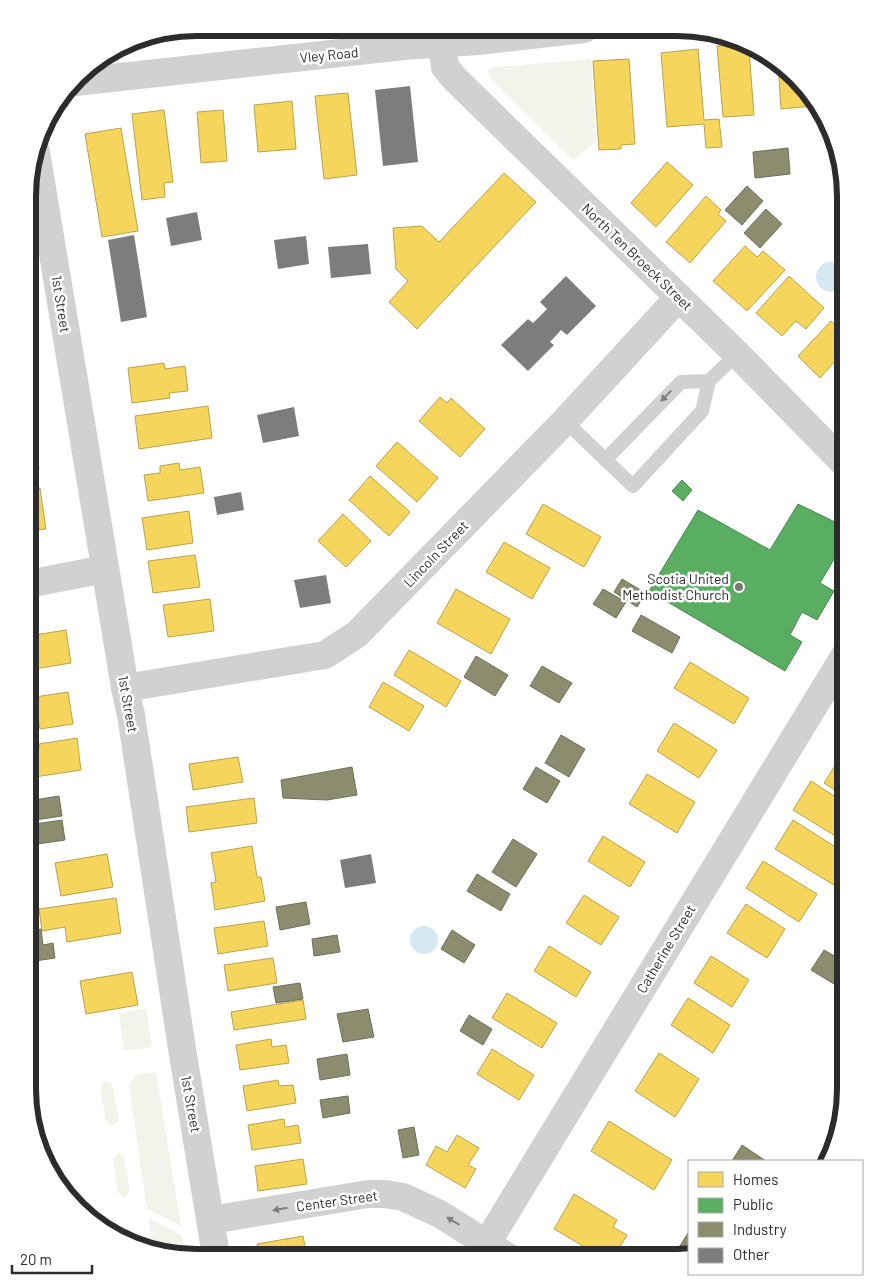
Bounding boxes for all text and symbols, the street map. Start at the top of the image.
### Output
street label: Vley Road [299,43,359,66]
street label: North Ten Broeck Street [579,200,696,314]
street label: 1st Street [49,274,74,334]
one-way arrow [660,390,672,402]
street label: Lincoln Street [400,517,471,590]
place label: Scotia United Methodist Church [622,570,729,603]
marker: Scotia United Methodist Church [733,581,745,593]
street label: 1st Street [115,674,142,734]
street label: Catherine Street [633,901,699,996]
street label: 1st Street [178,1074,205,1134]
legend [688,1160,863,1275]
text: Homes [733,1170,778,1188]
street label: Center Street [295,1186,379,1215]
text: Public [733,1195,773,1213]
one-way arrow [272,1206,288,1214]
one-way arrow [446,1217,459,1226]
text: Industry [733,1220,787,1238]
scale bar [12,1242,92,1274]
text: Other [733,1245,770,1263]
text: 20 m [20,1250,52,1268]

